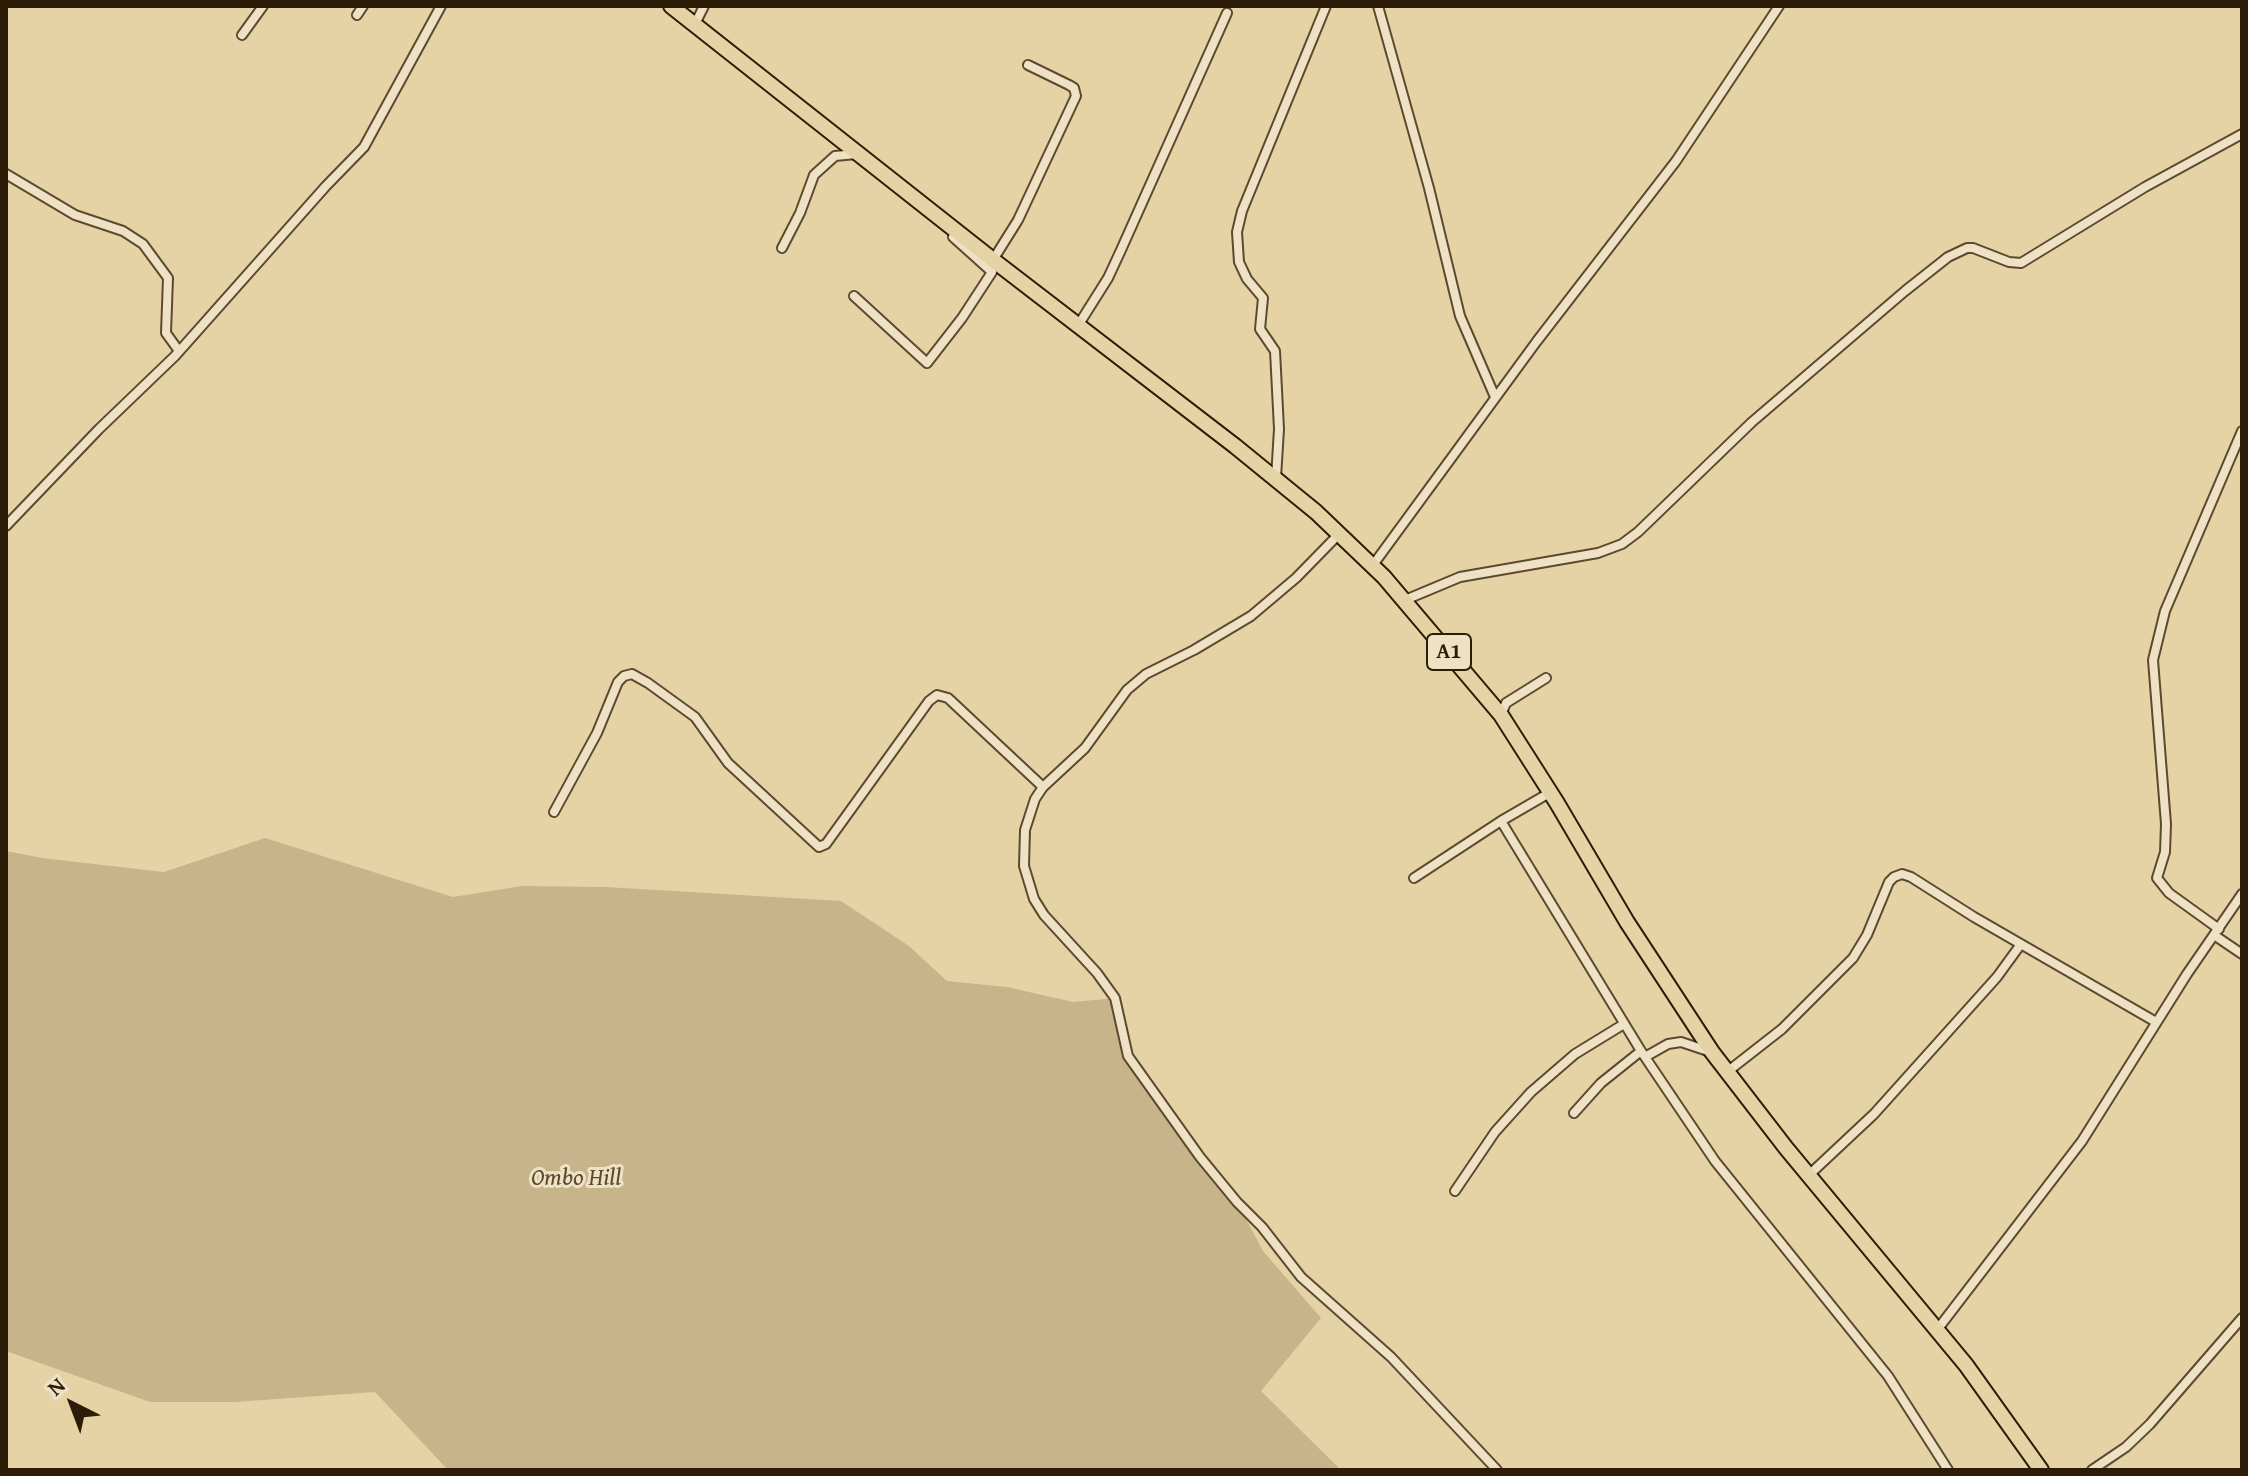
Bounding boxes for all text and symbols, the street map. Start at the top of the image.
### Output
road number: A1 [1427,634,1471,670]
park label: Ombo Hill [531,1165,621,1193]
north arrow [32,1364,112,1444]
text: N [40,1369,72,1403]

